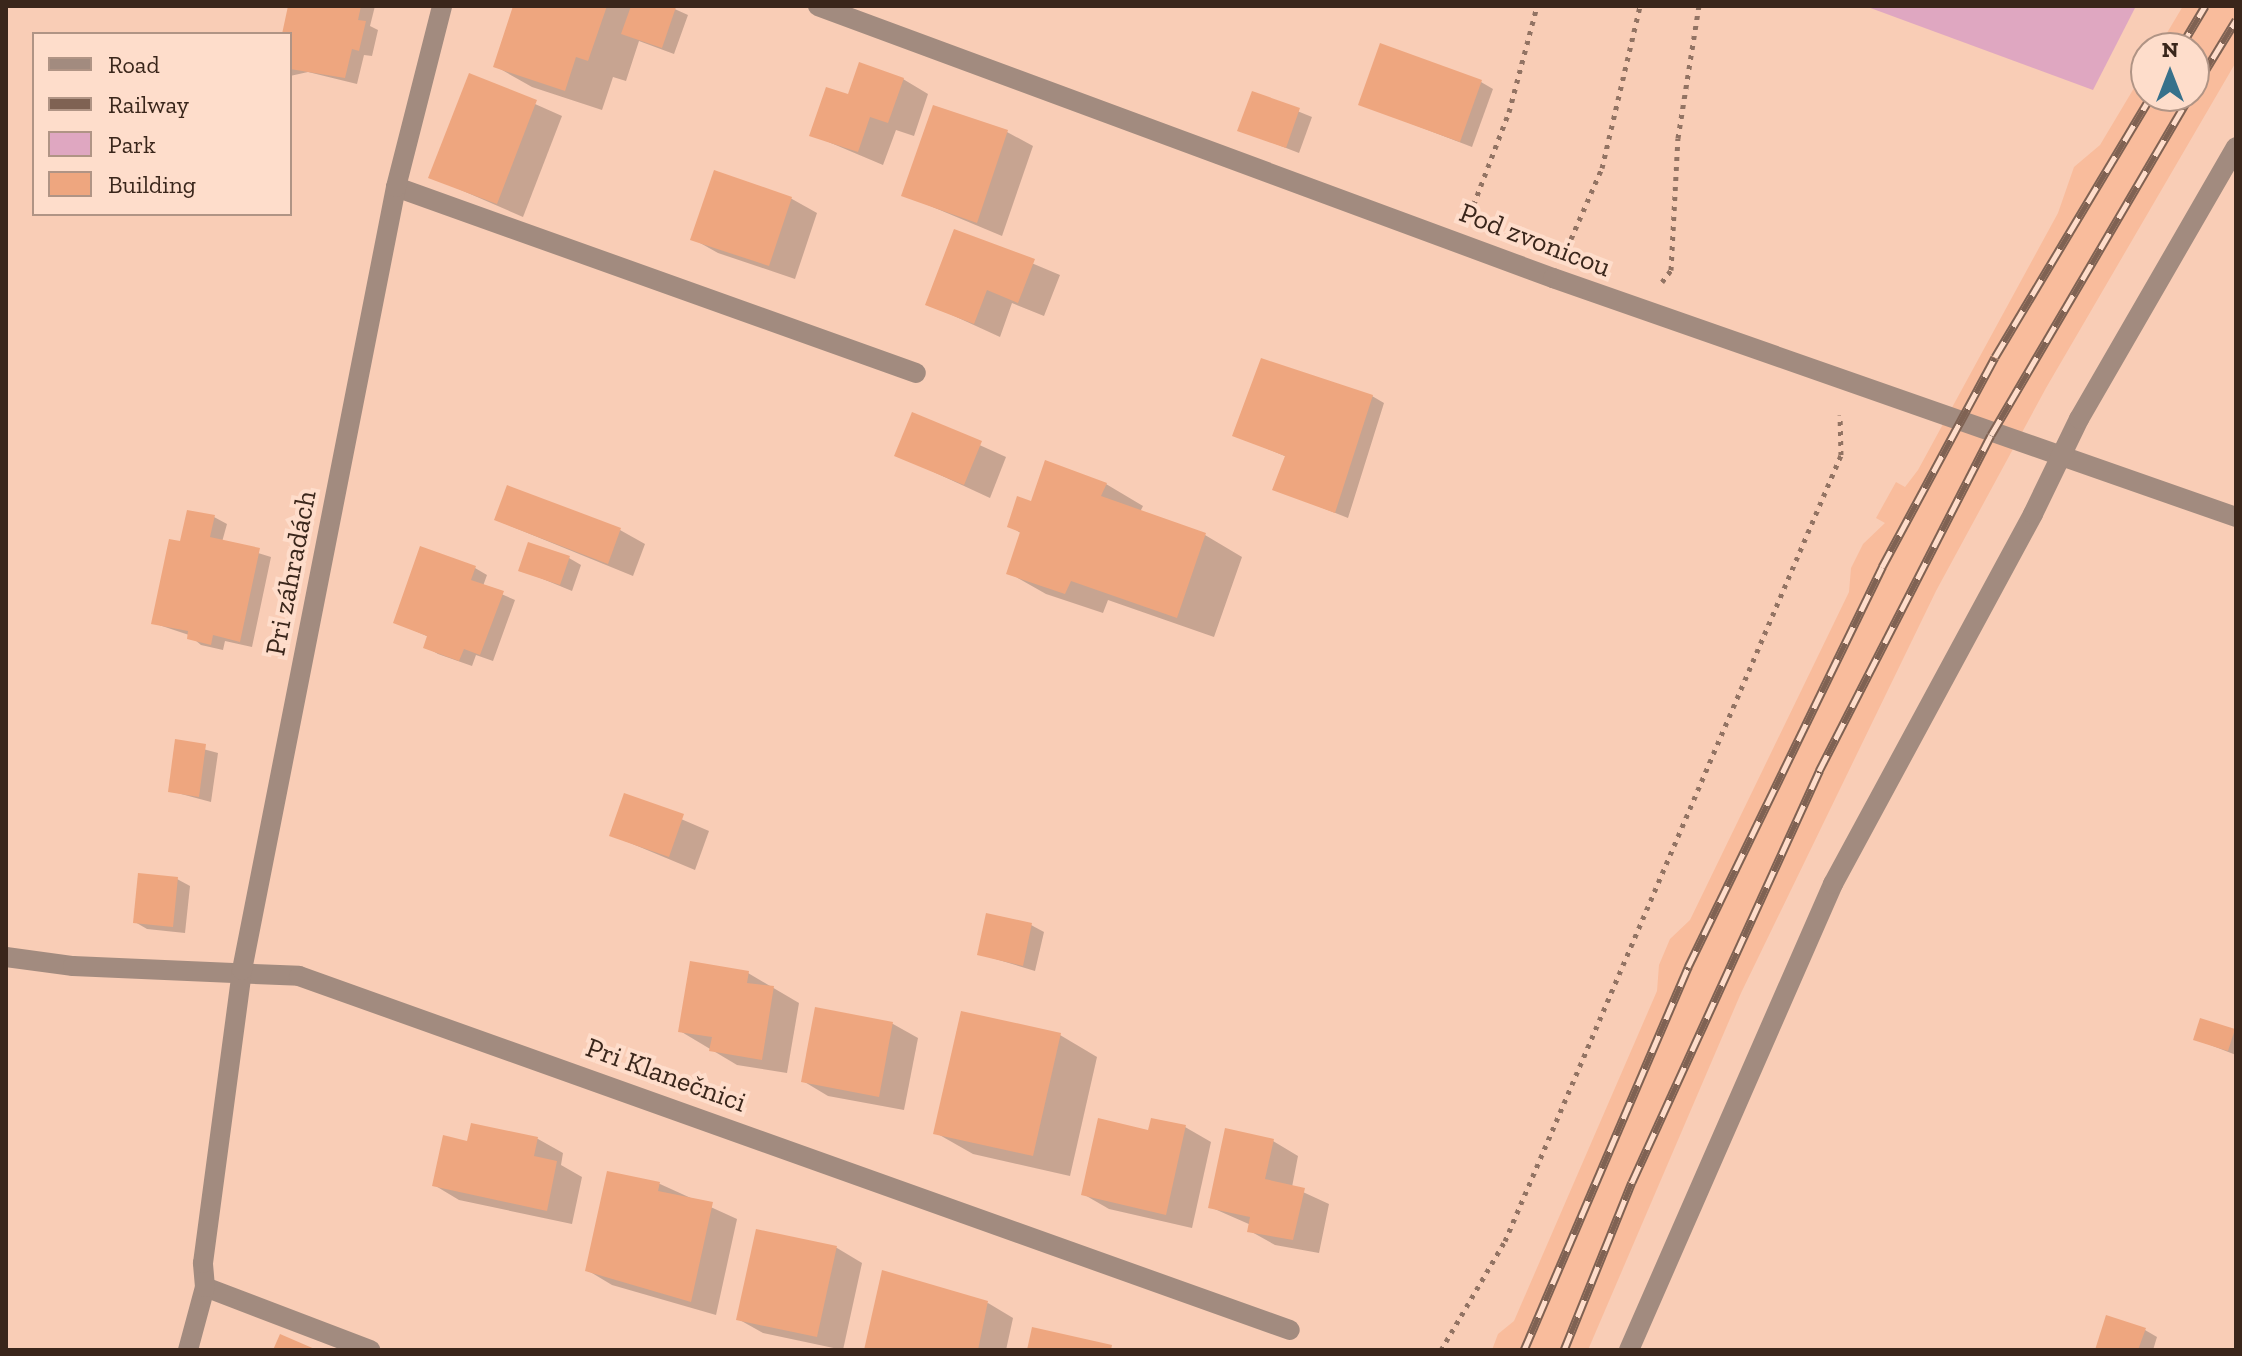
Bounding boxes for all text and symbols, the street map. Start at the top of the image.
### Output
legend [32,32,292,216]
north arrow [2130,32,2210,112]
text: N [2162,36,2178,63]
text: Road [108,50,160,79]
text: Railway [108,90,189,119]
text: Park [108,130,156,159]
text: Building [108,170,196,199]
street label: Pod zvonicou [1455,196,1615,284]
street label: Pri záhradách [259,488,323,658]
street label: Pri Klanečnici [581,1031,751,1119]

